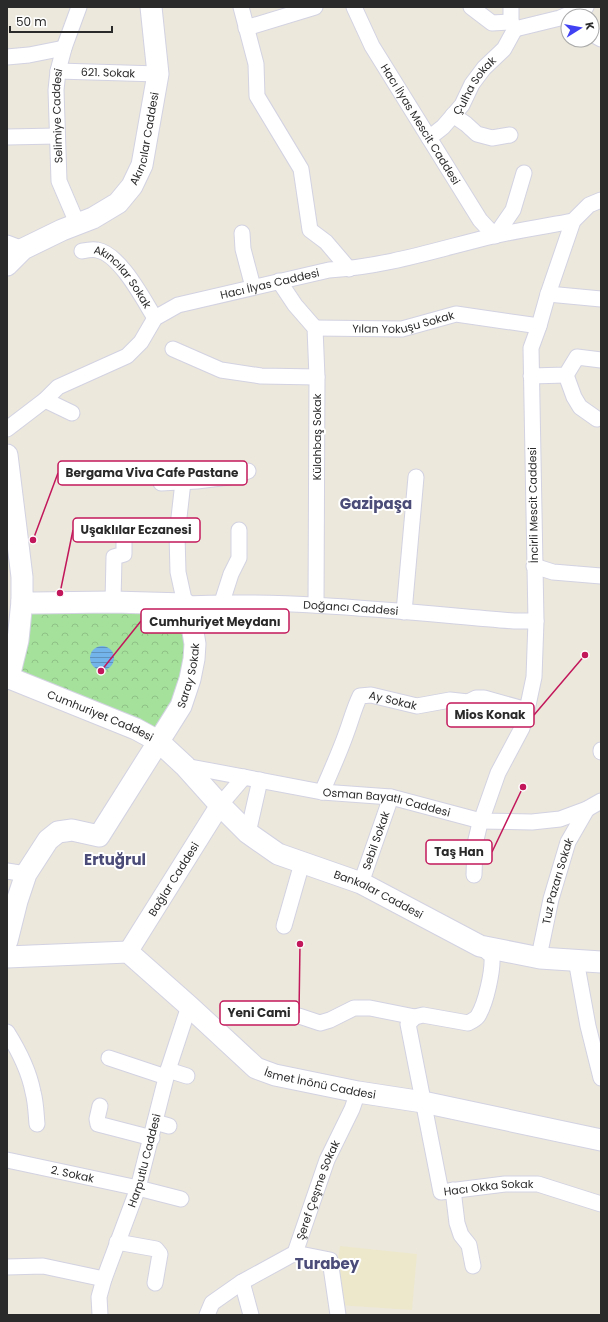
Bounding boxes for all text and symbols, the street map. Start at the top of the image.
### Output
scale bar [10,8,112,34]
north arrow [560,8,600,48]
text: 50 m [16,13,47,30]
text: K [581,21,598,32]
street label: Çulha Sokak [449,52,500,118]
street label: Hacı İlyas Mescit Caddesi [377,61,464,188]
street label: 621. Sokak [81,64,136,81]
street label: Selimiye Caddesi [48,66,66,163]
street label: Akıncılar Caddesi [126,90,163,188]
street label: Akıncılar Sokak [92,242,156,312]
street label: Hacı İlyas Caddesi [219,264,321,303]
street label: Yılan Yokuşu Sokak [352,307,456,337]
street label: Külahbaş Sokak [309,393,325,480]
street label: İncirli Mescit Caddesi [524,447,542,563]
callout: Bergama Viva Cafe Pastane [58,461,247,485]
text: Bergama Viva Cafe Pastane [65,464,239,481]
district label: Gazipaşa [340,493,412,514]
callout: Uşaklılar Eczanesi [73,518,200,542]
text: Uşaklılar Eczanesi [80,521,192,538]
street label: Doğancı Caddesi [303,597,399,619]
callout: Cumhuriyet Meydanı [141,609,289,633]
text: Cumhuriyet Meydanı [149,613,281,630]
street label: Saray Sokak [173,642,203,710]
street label: Cumhuriyet Caddesi [45,686,157,745]
street label: Ay Sokak [367,687,419,714]
callout: Mios Konak [447,703,534,727]
text: Mios Konak [454,706,526,723]
street label: Osman Bayatlı Caddesi [322,784,452,821]
street label: Sebil Sokak [358,809,394,872]
street label: Tuz Pazarı Sokak [538,834,577,926]
street label: Bağlar Caddesi [144,839,203,919]
callout: Taş Han [426,840,492,864]
text: Taş Han [434,843,484,860]
district label: Ertuğrul [84,849,146,870]
street label: Bankalar Caddesi [332,866,426,923]
callout: Yeni Cami [220,1001,299,1025]
text: Yeni Cami [227,1004,291,1021]
street label: İsmet İnönü Caddesi [262,1064,377,1103]
street label: Harputlu Caddesi [123,1112,165,1210]
street label: Şeref Çeşme Sokak [292,1137,344,1242]
street label: 2. Sokak [49,1162,96,1186]
street label: Hacı Okka Sokak [443,1176,534,1200]
district label: Turabey [295,1253,360,1274]

